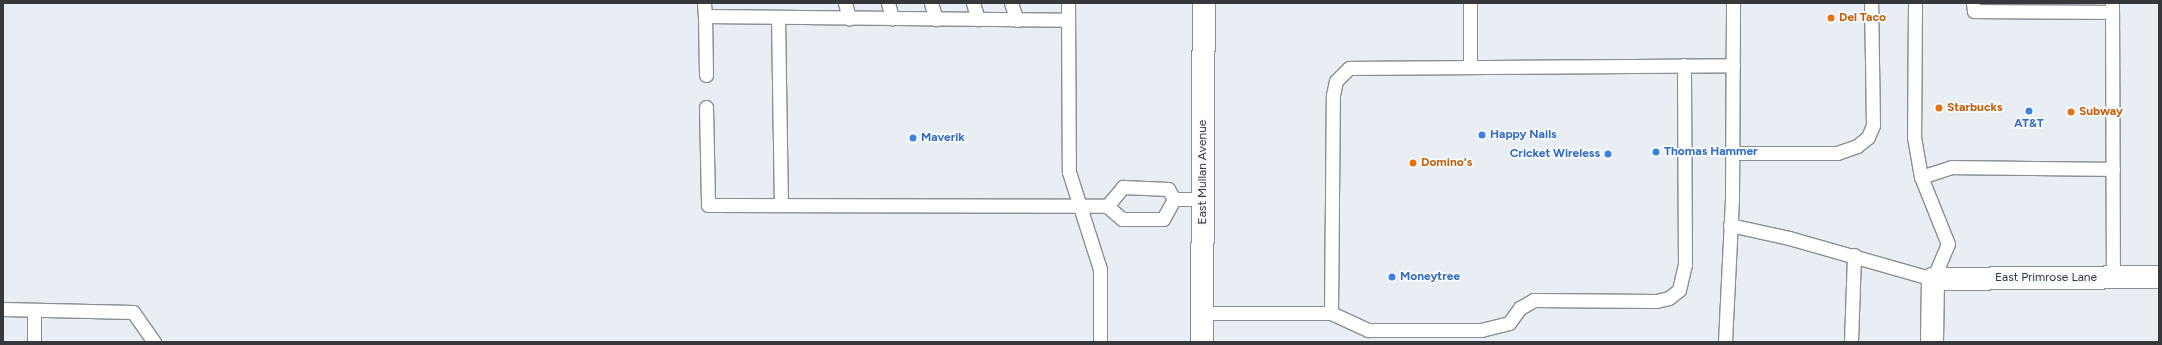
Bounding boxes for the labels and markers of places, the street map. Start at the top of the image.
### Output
place label: Del Taco [1839,11,1886,25]
marker: Del Taco [1826,13,1836,23]
place label: Starbucks [1947,101,2003,115]
marker: Starbucks [1934,103,1944,113]
place label: Subway [2079,105,2123,119]
marker: AT&T [2024,106,2034,116]
marker: Subway [2066,107,2076,117]
place label: AT&T [2014,117,2044,131]
place label: Happy Nails [1490,128,1557,142]
marker: Happy Nails [1477,130,1487,140]
place label: Maverik [921,131,965,145]
marker: Maverik [908,133,918,143]
place label: Thomas Hammer [1664,145,1758,159]
place label: Cricket Wireless [1510,147,1600,161]
marker: Thomas Hammer [1651,147,1661,157]
marker: Cricket Wireless [1603,149,1613,159]
place label: Domino's [1421,156,1472,170]
marker: Domino's [1408,158,1418,168]
place label: Moneytree [1400,270,1460,284]
marker: Moneytree [1387,272,1397,282]

